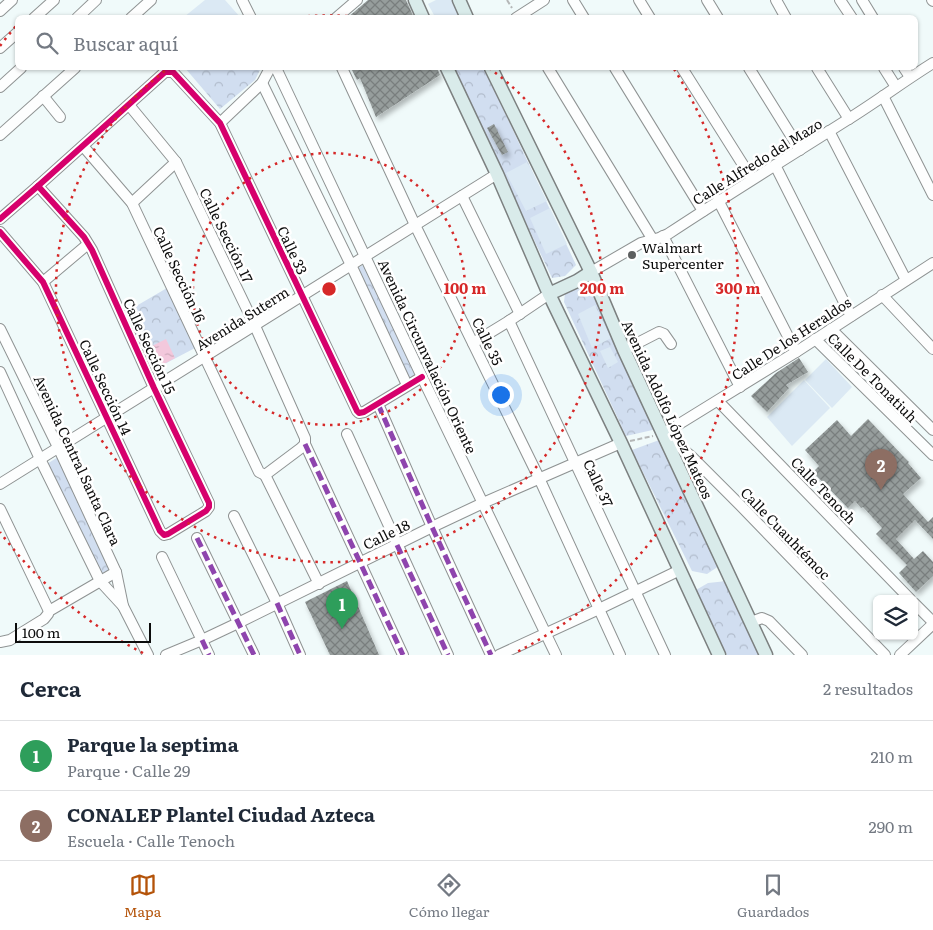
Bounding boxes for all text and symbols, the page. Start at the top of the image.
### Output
search box [15,15,918,70]
icon: search [33,29,61,57]
text: Buscar aquí [73,29,178,57]
street label: Calle Alfredo del Mazo [688,113,826,209]
street label: Calle Sección 17 [195,184,259,286]
street label: Calle Sección 16 [149,223,211,326]
street label: Calle 33 [273,223,313,277]
place label: Walmart Supercenter [642,237,724,273]
marker: Walmart Supercenter [626,249,638,261]
street label: Avenida Circunvalación Oriente [374,255,482,457]
text: 100 m [444,276,486,299]
text: 200 m [580,276,624,299]
text: 300 m [716,276,760,299]
centre of rings [320,280,338,298]
street label: Avenida Suterm [192,281,293,355]
street label: Calle De los Heraldos [727,292,855,384]
street label: Calle Sección 15 [119,295,181,397]
street label: Calle 35 [468,314,508,368]
street label: Avenida Adolfo López Mateos [618,316,718,502]
street label: Calle De Tonatiuh [824,328,922,426]
street label: Calle Sección 14 [75,336,137,438]
street label: Avenida Central Santa Clara [30,371,127,549]
your location [488,382,514,408]
pin: 2 [865,449,897,490]
street label: Calle Tenoch [787,452,861,528]
street label: Calle 37 [579,456,619,510]
street label: Calle Cuauhtémoc [737,482,835,584]
street label: Calle 18 [359,514,413,554]
pin: 1 [326,588,358,629]
map controls [873,595,918,640]
button: layers [873,595,918,640]
scale bar [15,620,151,643]
text: 100 m [22,622,60,642]
text: Cerca [20,672,81,703]
text: 2 resultados [823,676,913,700]
text: Parque la septima [67,730,239,758]
text: 1 [33,744,39,768]
text: 210 m [870,744,913,768]
text: Parque · Calle 29 [67,758,190,782]
text: CONALEP Plantel Ciudad Azteca [67,800,375,828]
text: 2 [32,814,40,838]
text: 290 m [869,814,913,838]
text: Escuela · Calle Tenoch [67,828,235,852]
tab: Mapa [124,871,161,921]
tab: Cómo llegar [409,871,489,921]
tab: Guardados [737,871,809,921]

